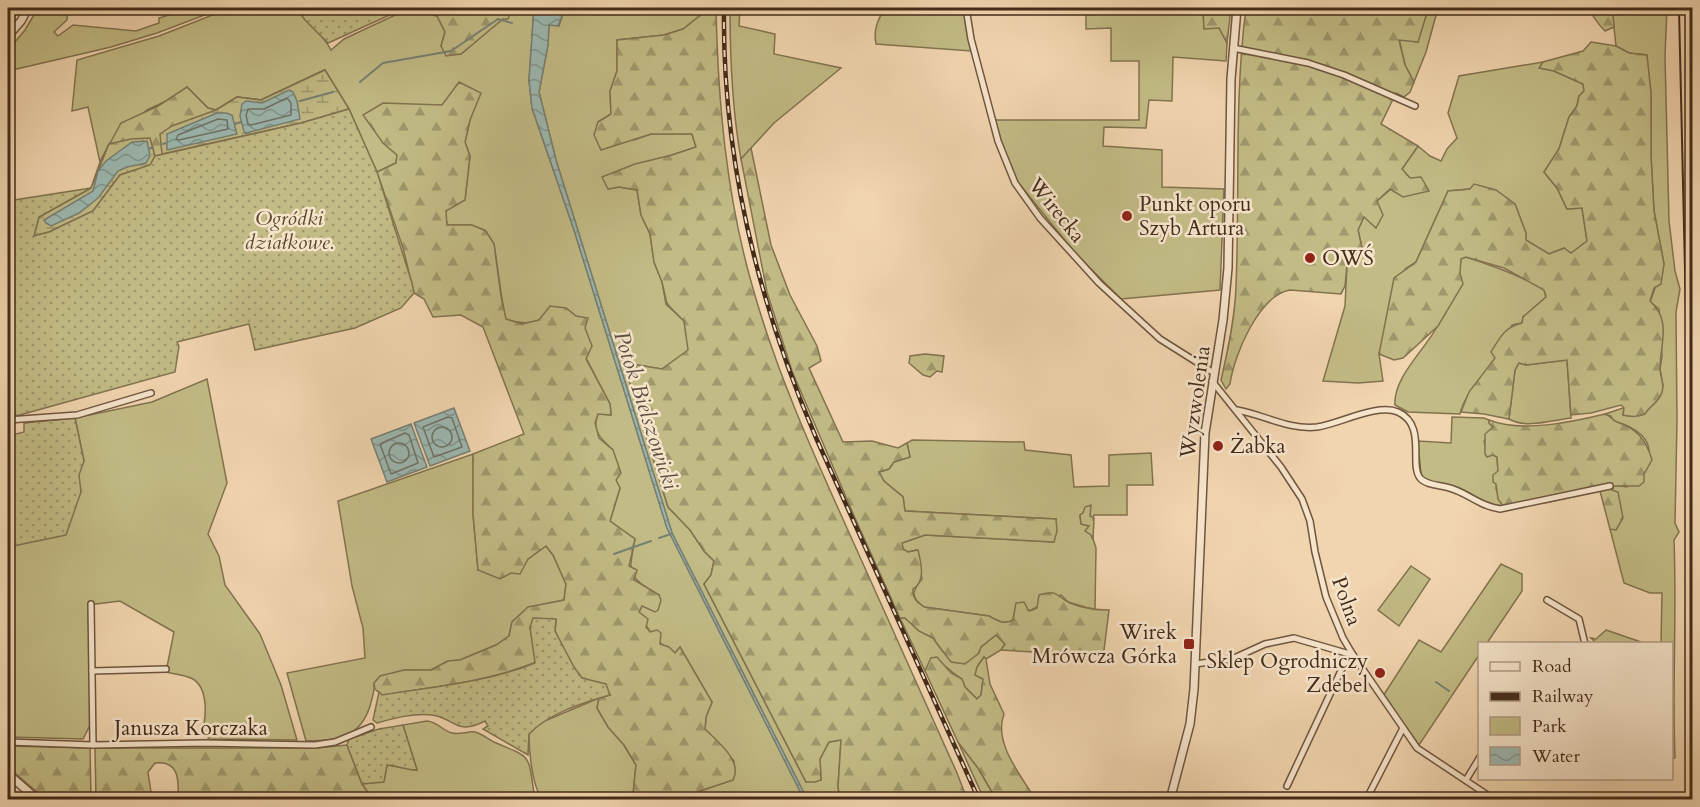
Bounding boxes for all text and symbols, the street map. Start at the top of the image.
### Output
street label: Wirecka [1021,171,1092,249]
place label: Punkt oporu Szyb Artura [1139,190,1251,243]
park label: Ogródki działkowe. [245,204,334,257]
marker: Punkt oporu Szyb Artura [1120,209,1134,223]
place label: OWŚ [1322,243,1374,273]
marker: OWŚ [1303,251,1317,265]
water label: Potok Bielszowicki [606,327,686,494]
street label: Wyzwolenia [1173,344,1218,461]
place label: Żabka [1230,432,1286,461]
marker: Żabka [1211,439,1225,453]
street label: Polna [1324,573,1369,630]
place label: Wirek Mrówcza Górka [1032,618,1178,671]
marker: Wirek Mrówcza Górka [1182,637,1196,651]
legend [1478,642,1673,780]
place label: Sklep Ogrodniczy Zdebel [1207,647,1368,700]
text: Road [1532,654,1572,679]
marker: Sklep Ogrodniczy Zdebel [1373,666,1387,680]
text: Railway [1532,684,1594,709]
street label: Janusza Korczaka [111,714,268,743]
text: Park [1532,714,1567,739]
text: Water [1531,744,1581,769]

